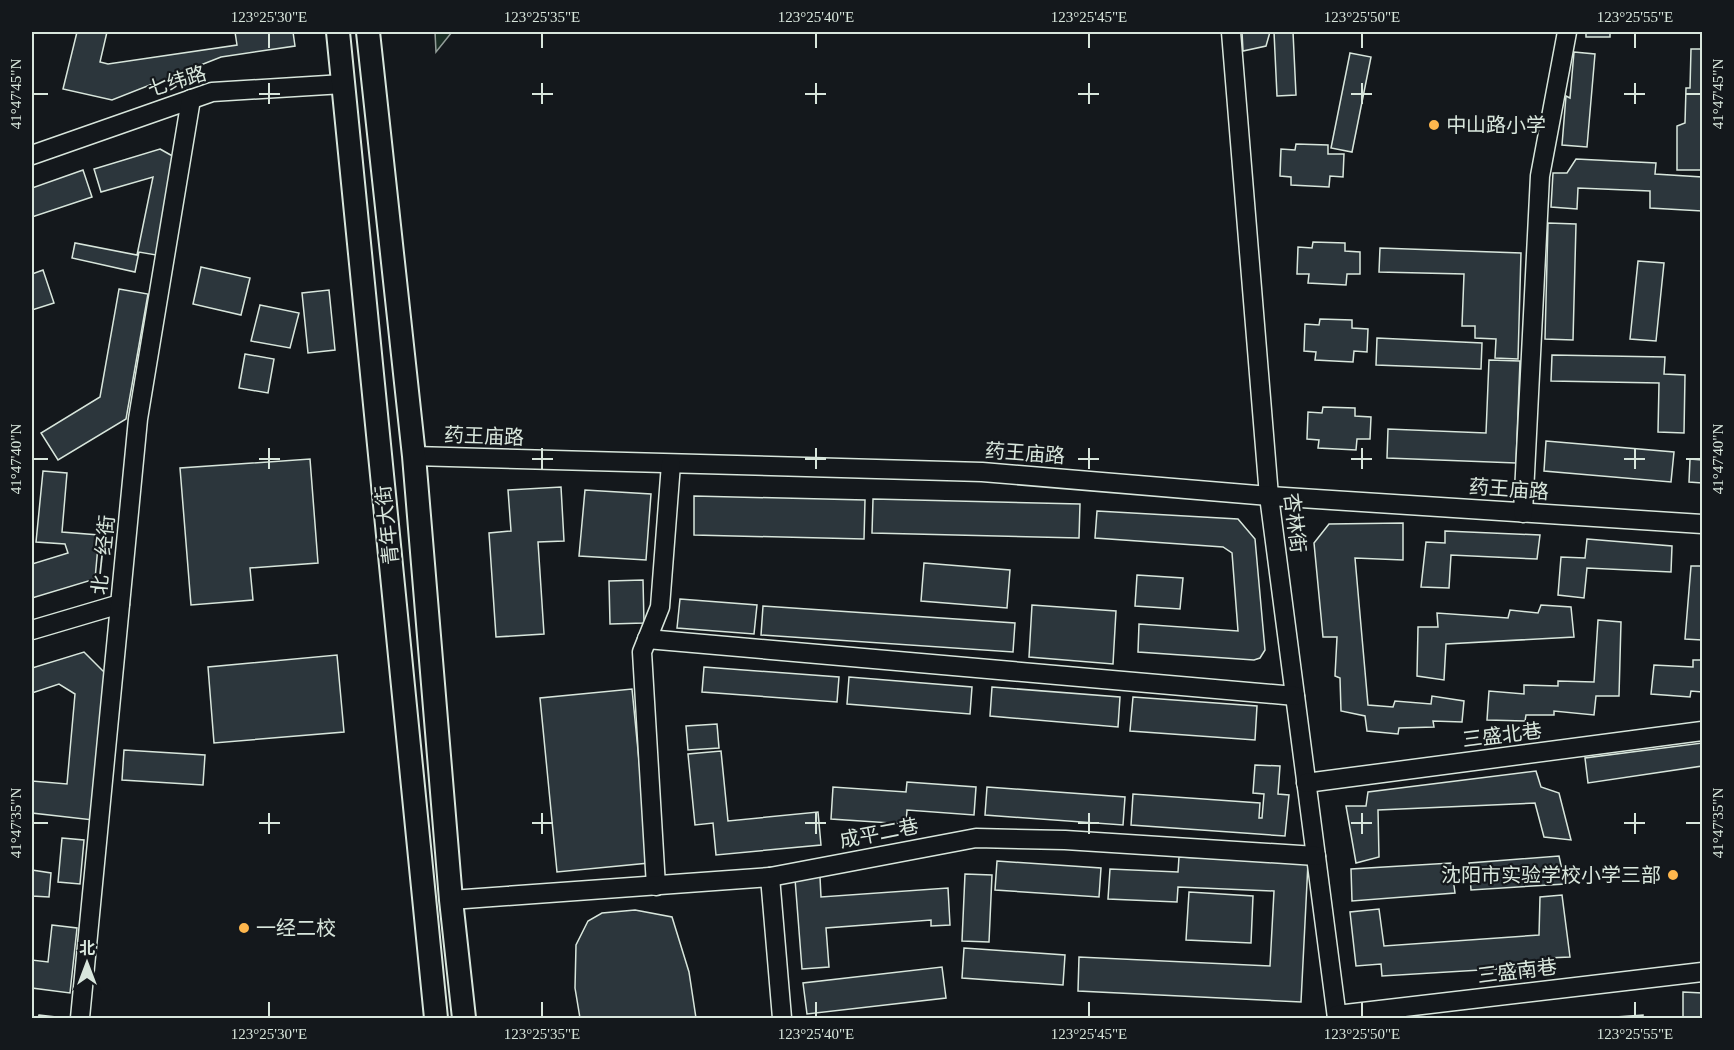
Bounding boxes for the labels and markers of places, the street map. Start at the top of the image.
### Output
place label: 中山路小学 [1446,114,1546,136]
marker: 中山路小学 [1427,118,1441,132]
place label: 沈阳市实验学校小学三部 [1441,864,1661,886]
marker: 沈阳市实验学校小学三部 [1666,868,1680,882]
place label: 一经二校 [256,917,336,939]
marker: 一经二校 [237,921,251,935]

